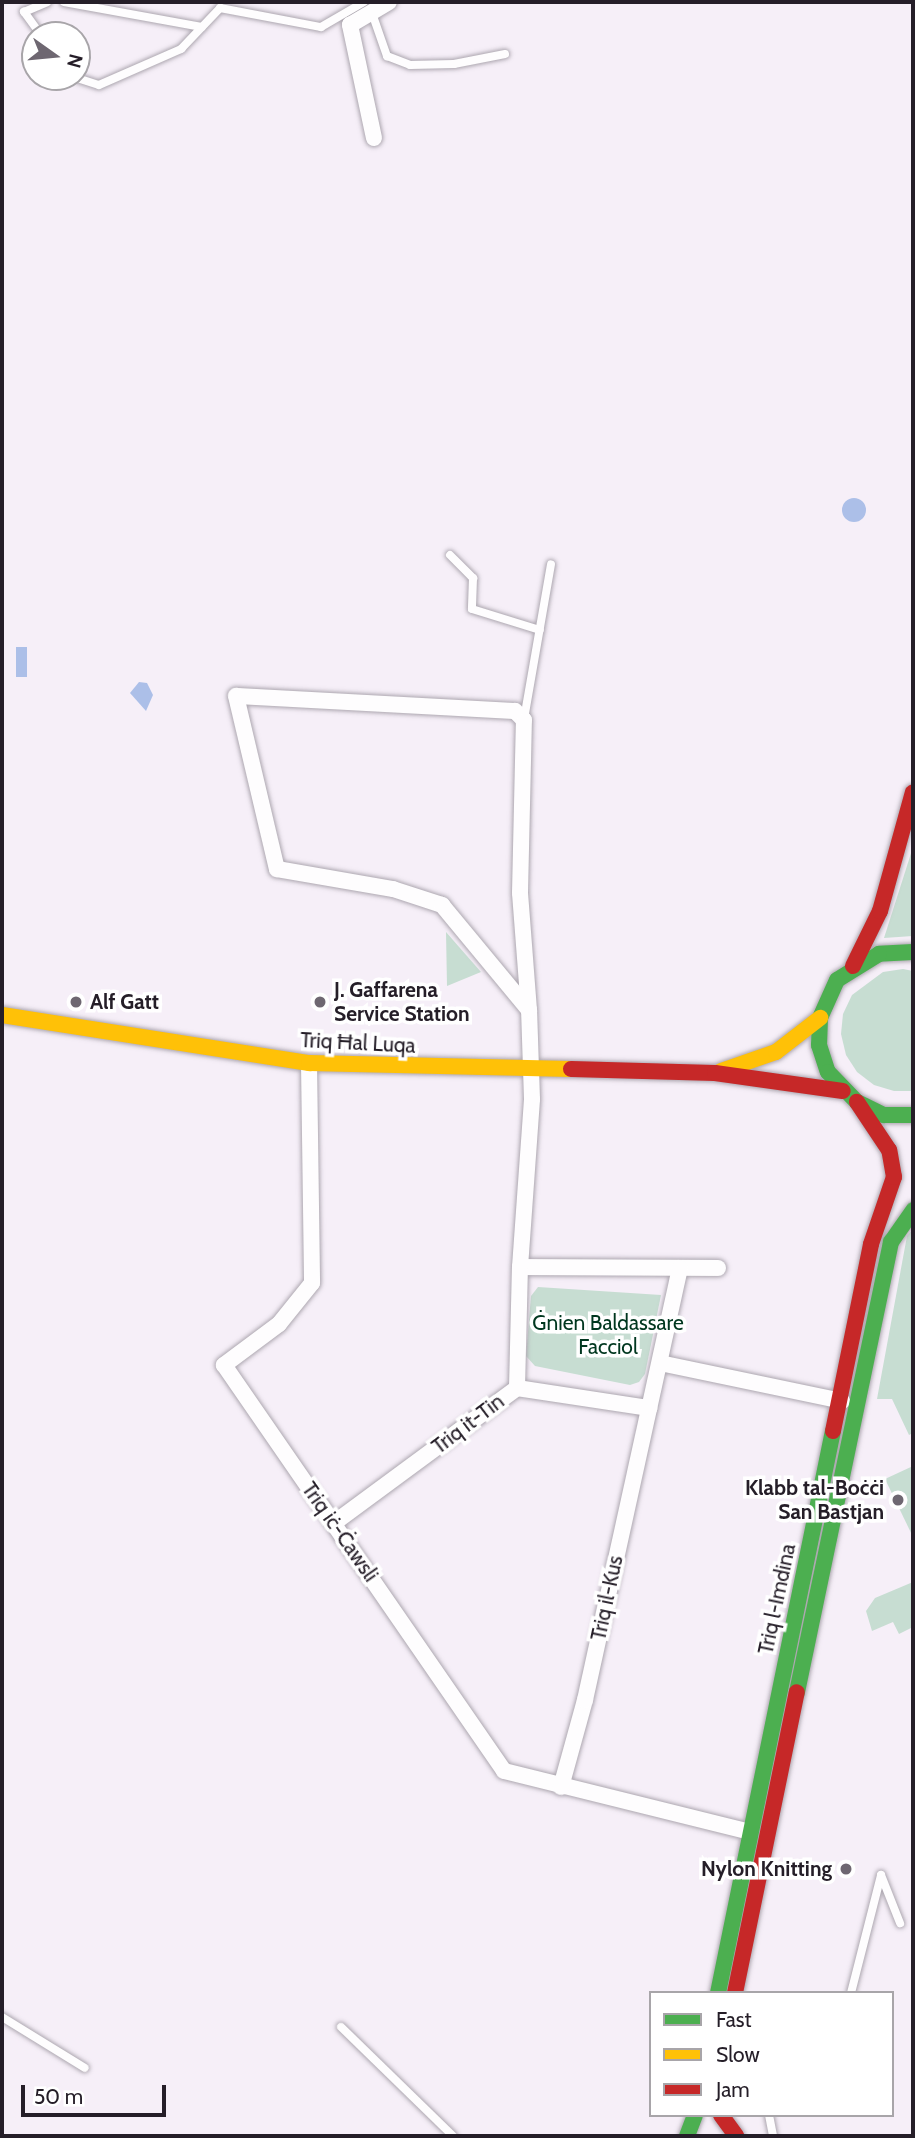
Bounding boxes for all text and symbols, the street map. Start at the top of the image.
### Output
north arrow [21,21,91,91]
text: N [62,52,88,71]
place label: J. Gaffarena Service Station [334,977,470,1027]
place label: Alf Gatt [90,989,159,1015]
marker: Alf Gatt [68,994,84,1010]
marker: J. Gaffarena Service Station [312,994,328,1010]
street label: Triq Ħal Luqa [300,1027,416,1059]
park label: Ġnien Baldassare Facciol [532,1310,684,1360]
street label: Triq it-Tin [427,1389,509,1459]
place label: Klabb tal-Boċċi San Bastjan [745,1475,884,1525]
street label: Triq iċ-Ċawsli [296,1477,384,1587]
marker: Klabb tal-Boċċi San Bastjan [890,1492,906,1508]
street label: Triq l-Imdina [753,1541,801,1657]
street label: Triq il-Kus [586,1553,628,1643]
place label: Nylon Knitting [701,1856,832,1882]
marker: Nylon Knitting [838,1861,854,1877]
legend [649,1991,894,2117]
text: Fast [716,2007,752,2032]
text: Slow [716,2042,760,2067]
scale bar [24,2072,170,2116]
text: Jam [716,2077,750,2102]
text: 50 m [34,2084,83,2109]

